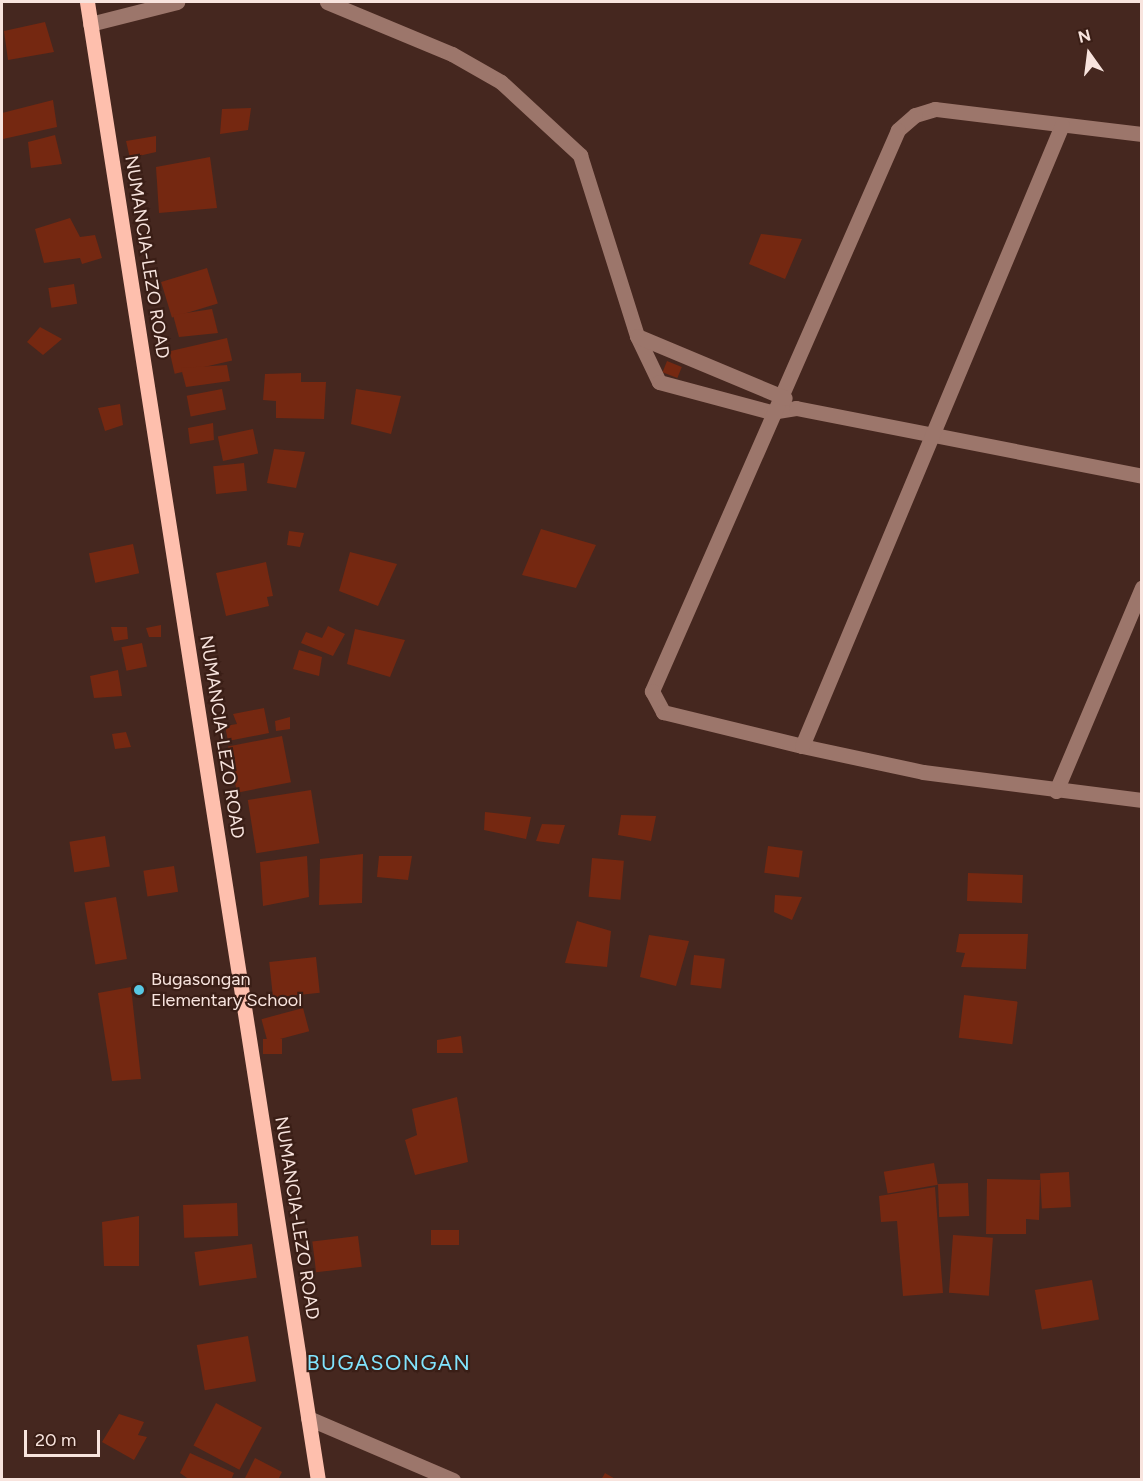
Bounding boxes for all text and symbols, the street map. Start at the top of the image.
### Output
north arrow [1059,24,1119,84]
text: N [1076,25,1093,47]
street label: NUMANCIA-LEZO ROAD [120,154,174,360]
street label: NUMANCIA-LEZO ROAD [195,634,249,840]
place label: Bugasongan Elementary School [151,969,302,1012]
marker: Bugasongan Elementary School [132,983,146,997]
street label: NUMANCIA-LEZO ROAD [270,1115,324,1321]
district label: BUGASONGAN [307,1350,471,1376]
scale bar [27,1418,104,1456]
text: 20 m [35,1429,76,1451]

